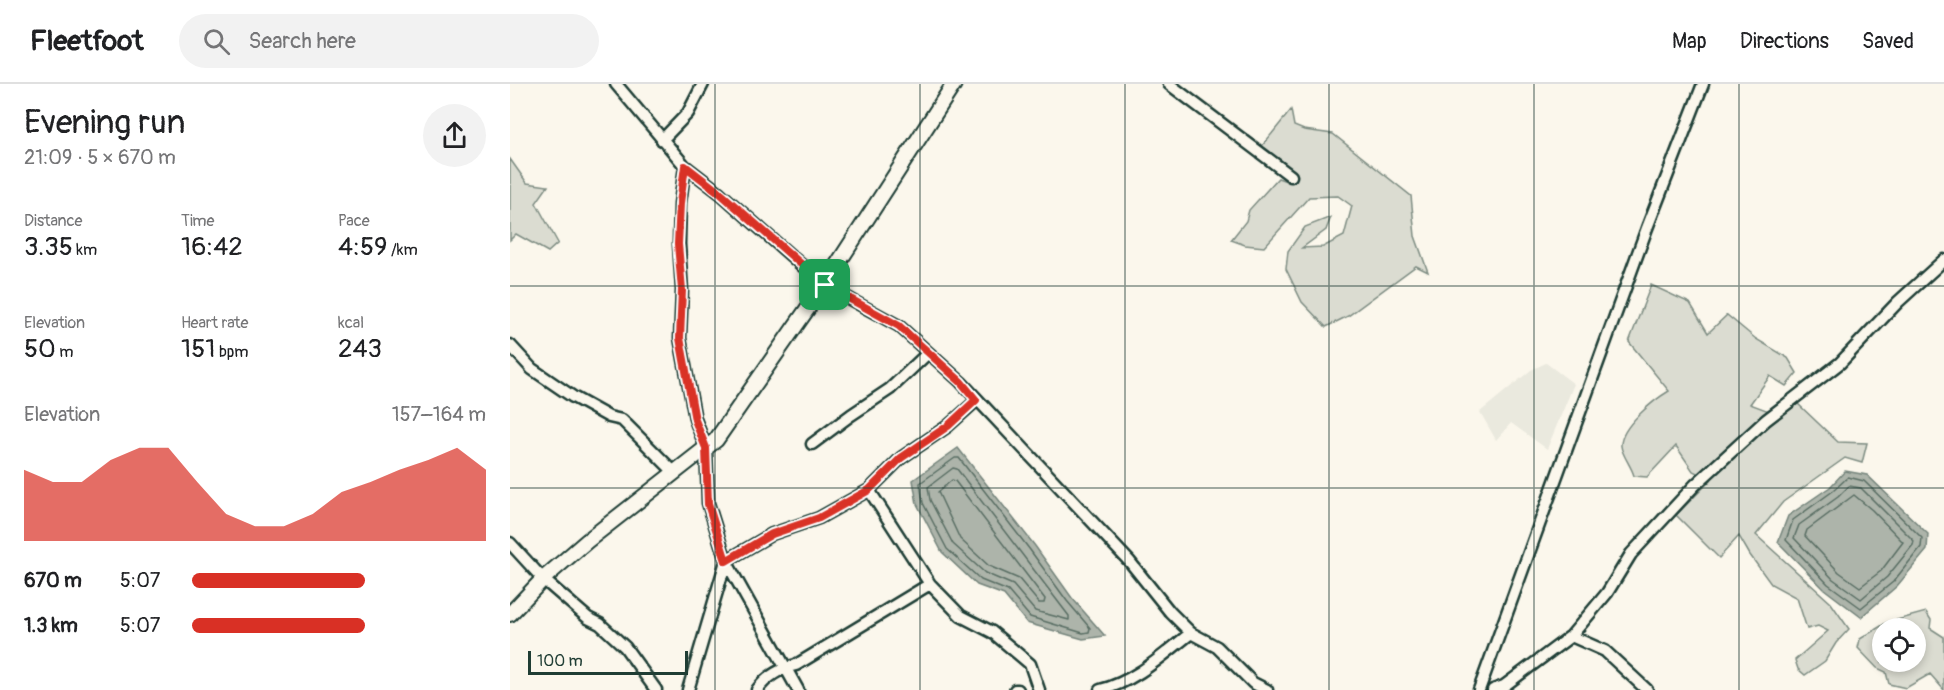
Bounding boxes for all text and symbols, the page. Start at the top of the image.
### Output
search box [179,14,599,68]
text: Fleetfoot [30,24,143,59]
icon: search [200,25,233,58]
text: Search here [248,27,356,55]
text: Map [1672,28,1707,55]
text: Directions [1740,28,1829,55]
text: Saved [1862,28,1914,55]
text: Evening run [24,102,185,143]
button: share [423,104,486,167]
text: 21:09 · 5 × 670 m [24,145,176,170]
text: Distance [24,211,83,231]
text: Time [181,211,214,231]
text: Pace [338,211,370,231]
text: 3.35 [24,231,73,263]
text: 16:42 [181,231,243,263]
text: 4:59 [338,231,388,263]
text: km [73,240,97,260]
text: /km [388,240,418,260]
pin [799,259,850,310]
icon: arrive [808,268,841,301]
text: Elevation [24,313,85,333]
text: Heart rate [181,313,248,333]
text: kcal [338,313,364,333]
text: 50 [24,333,56,365]
text: 151 [181,333,215,365]
text: 243 [338,333,382,365]
text: m [56,342,74,362]
text: bpm [215,342,249,362]
text: Elevation [24,402,100,427]
text: 157–164 m [392,402,486,427]
text: 670 m [24,568,82,593]
text: 5:07 [120,568,160,593]
text: 1.3 km [24,613,78,638]
text: 5:07 [120,613,160,638]
map controls [1872,618,1926,672]
button: locate [1872,618,1926,672]
scale bar [528,648,688,676]
text: 100 m [537,651,583,671]

